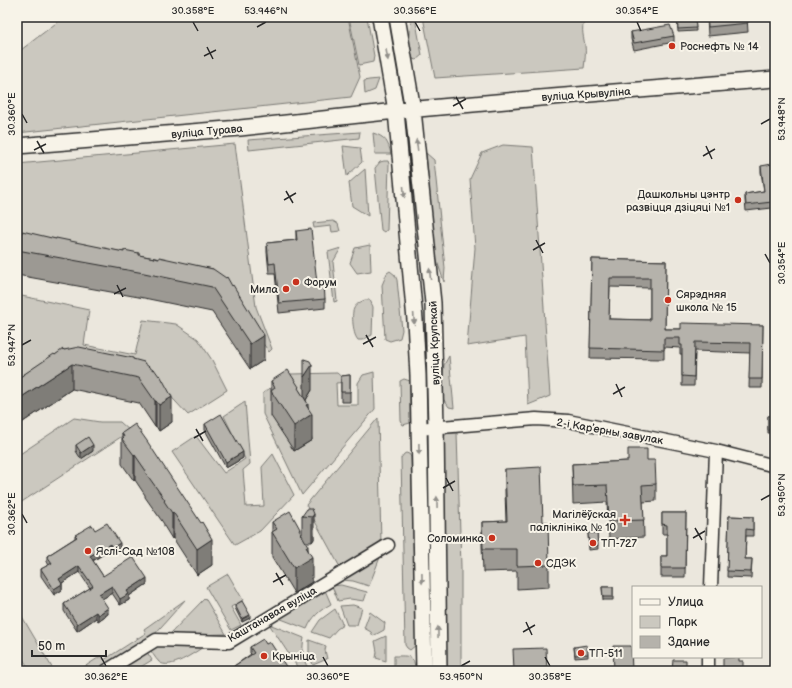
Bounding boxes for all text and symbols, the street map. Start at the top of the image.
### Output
text: 30.358°E [172,5,215,17]
text: 53.946°N [244,5,288,17]
text: 30.356°E [394,5,437,17]
text: 30.354°E [616,5,659,17]
place label: Роснефть № 14 [680,40,759,53]
marker: Роснефть № 14 [667,41,677,51]
one-way arrow [385,49,391,61]
street label: вуліца Крывуліна [541,85,632,104]
text: 30.360°E [6,92,18,136]
text: 53.948°N [776,97,788,141]
street label: вуліца Турава [171,122,244,141]
one-way arrow [414,139,420,151]
one-way arrow [401,186,408,198]
place label: Дашкольны цэнтр развіцця дзіцяці №1 [626,188,731,214]
marker: Дашкольны цэнтр развіцця дзіцяці №1 [733,195,743,205]
text: 30.354°E [776,241,788,284]
one-way arrow [426,268,433,280]
place label: Форум [304,276,337,289]
marker: Форум [291,277,301,287]
place label: Мила [250,283,278,296]
marker: Мила [281,284,291,294]
place label: Сярэдняя школа № 15 [676,288,737,314]
marker: Сярэдняя школа № 15 [663,295,673,305]
street label: вуліца Крупскай [427,301,442,385]
one-way arrow [411,313,418,325]
text: 53.947°N [6,324,18,366]
street label: 2-і Карʼерны завулак [556,416,664,447]
one-way arrow [416,443,422,456]
text: 53.950°N [776,473,788,517]
text: 30.362°E [6,492,18,536]
one-way arrow [434,495,440,508]
place label: Магілёўская паліклініка № 10 [530,508,617,534]
marker: Магілёўская паліклініка № 10 [619,514,631,526]
place label: Соломинка [427,532,484,545]
marker: Соломинка [487,533,497,543]
place label: ТП-727 [601,537,638,550]
marker: ТП-727 [588,538,598,548]
place label: Яслі-Сад №108 [96,545,175,558]
marker: Яслі-Сад №108 [83,546,93,556]
place label: СДЭК [546,557,577,570]
marker: СДЭК [533,558,543,568]
one-way arrow [419,572,425,585]
street label: Каштанавая вуліца [226,583,319,645]
legend [632,586,762,658]
text: Улица [668,595,704,610]
text: Парк [668,615,698,630]
one-way arrow [435,626,442,638]
scale bar [32,632,106,658]
text: Здание [668,635,710,650]
text: 50 m [38,639,65,654]
place label: ТП-511 [589,647,622,660]
marker: ТП-511 [576,648,586,658]
place label: Крыніца [272,650,316,663]
marker: Крыніца [259,651,269,661]
text: 30.362°E [84,671,128,683]
text: 30.360°E [306,671,350,683]
text: 53.950°N [439,671,483,683]
text: 30.358°E [529,671,572,683]

